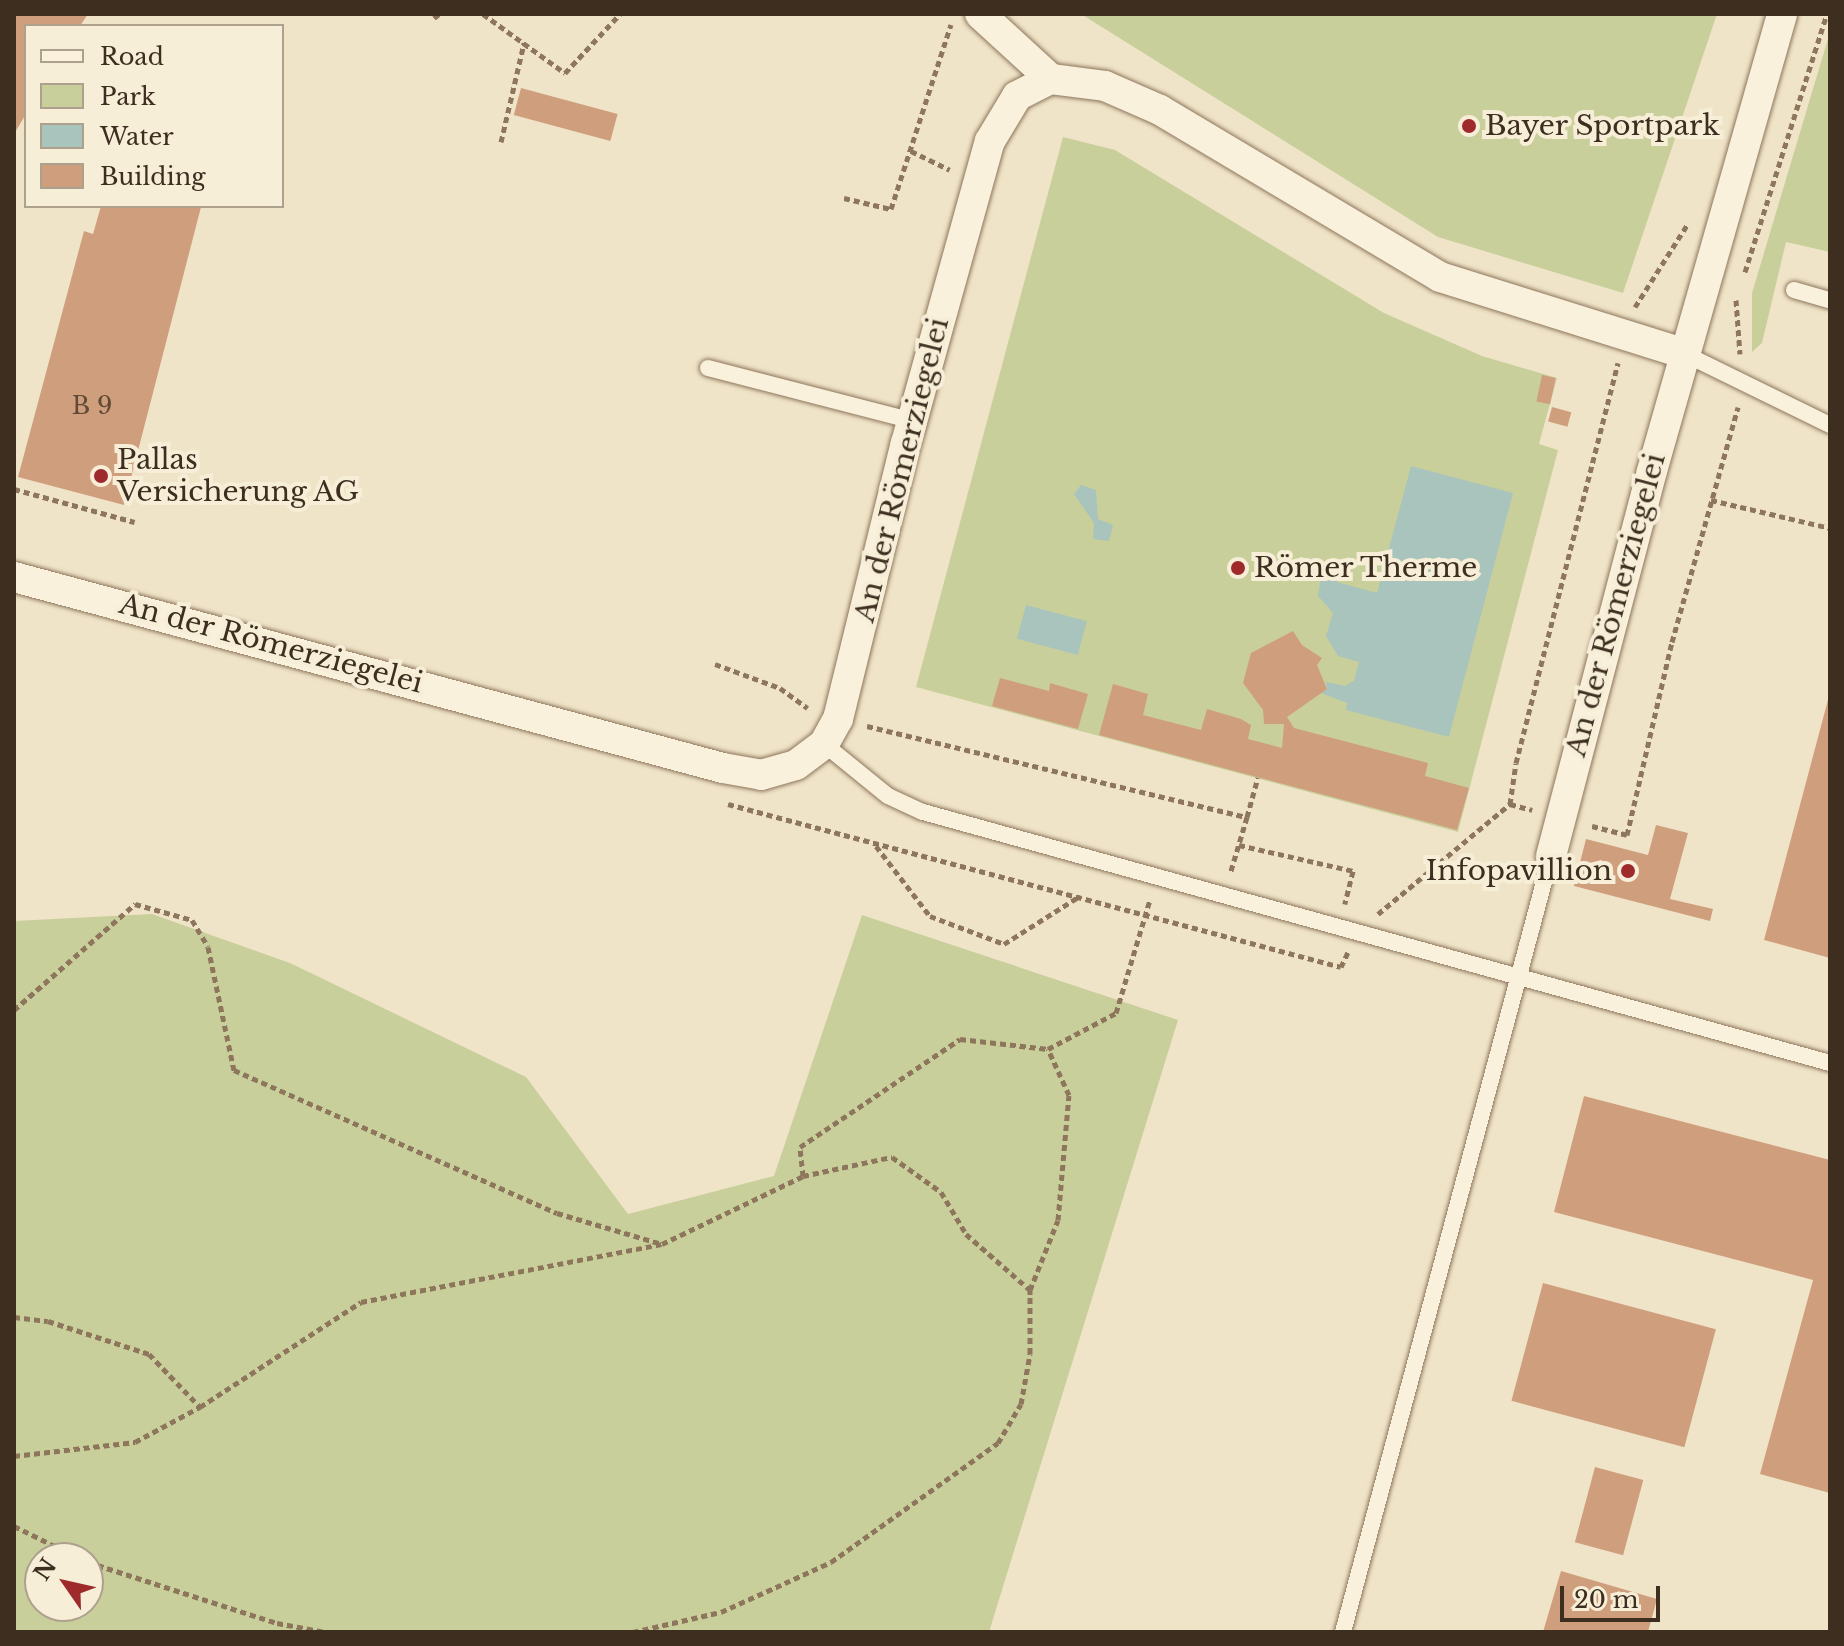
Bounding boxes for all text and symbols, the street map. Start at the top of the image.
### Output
legend [24,24,284,208]
text: Road [100,42,164,71]
text: Park [100,82,156,111]
place label: Bayer Sportpark [1485,109,1720,143]
marker: Bayer Sportpark [1460,117,1478,135]
text: Water [100,122,174,151]
text: Building [100,162,206,191]
street label: An der Römerziegelei [848,314,956,626]
house number: B 9 [72,392,112,420]
place label: Pallas Versicherung AG [117,443,360,509]
street label: An der Römerziegelei [1559,449,1673,761]
marker: Pallas Versicherung AG [92,467,110,485]
place label: Römer Therme [1254,551,1479,585]
marker: Römer Therme [1229,559,1247,577]
street label: An der Römerziegelei [115,587,427,701]
place label: Infopavillion [1426,854,1612,888]
marker: Infopavillion [1619,862,1637,880]
north arrow [24,1542,104,1622]
text: N [28,1553,62,1586]
scale bar [1564,1570,1664,1620]
text: 20 m [1574,1585,1639,1614]

